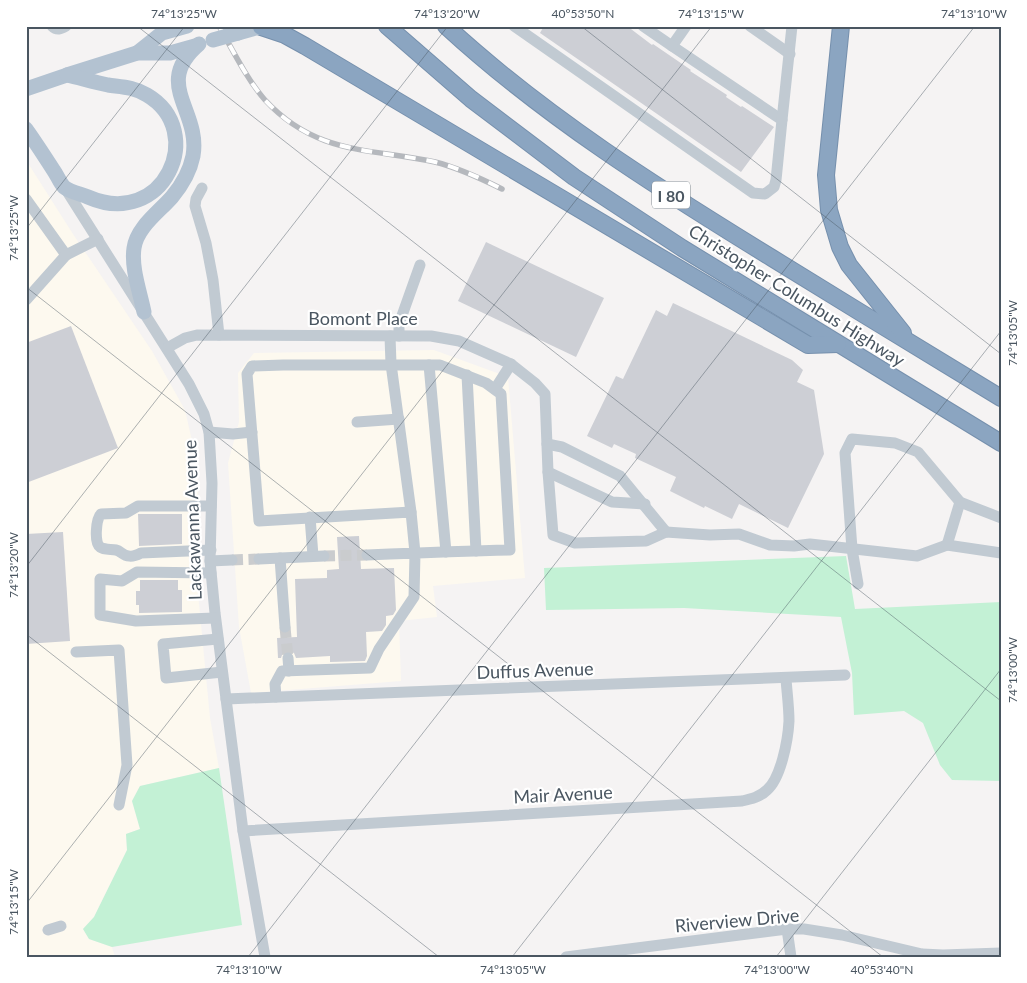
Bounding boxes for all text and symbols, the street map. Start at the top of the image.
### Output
text: 74°13'25"W [151,6,218,21]
text: 74°13'20"W [414,6,481,21]
text: 40°53'50"N [552,6,614,21]
text: 74°13'15"W [678,6,745,21]
text: 74°13'10"W [941,6,1008,21]
road number: I 80 [652,182,690,208]
text: 74°13'25"W [6,194,21,261]
street label: Christopher Columbus Highway [685,219,910,371]
text: 74°13'05"W [1005,299,1020,366]
street label: Bomont Place [308,307,418,329]
street label: Lackawanna Avenue [178,439,206,601]
text: 74°13'20"W [6,531,21,598]
text: 74°13'00"W [1005,636,1020,703]
street label: Duffus Avenue [476,657,594,683]
street label: Mair Avenue [513,780,613,808]
text: 74°13'15"W [6,868,21,935]
street label: Riverview Drive [674,904,800,936]
text: 74°13'10"W [216,962,283,977]
text: 74°13'05"W [480,962,547,977]
text: 74°13'00"W [744,962,811,977]
text: 40°53'40"N [851,962,913,977]

